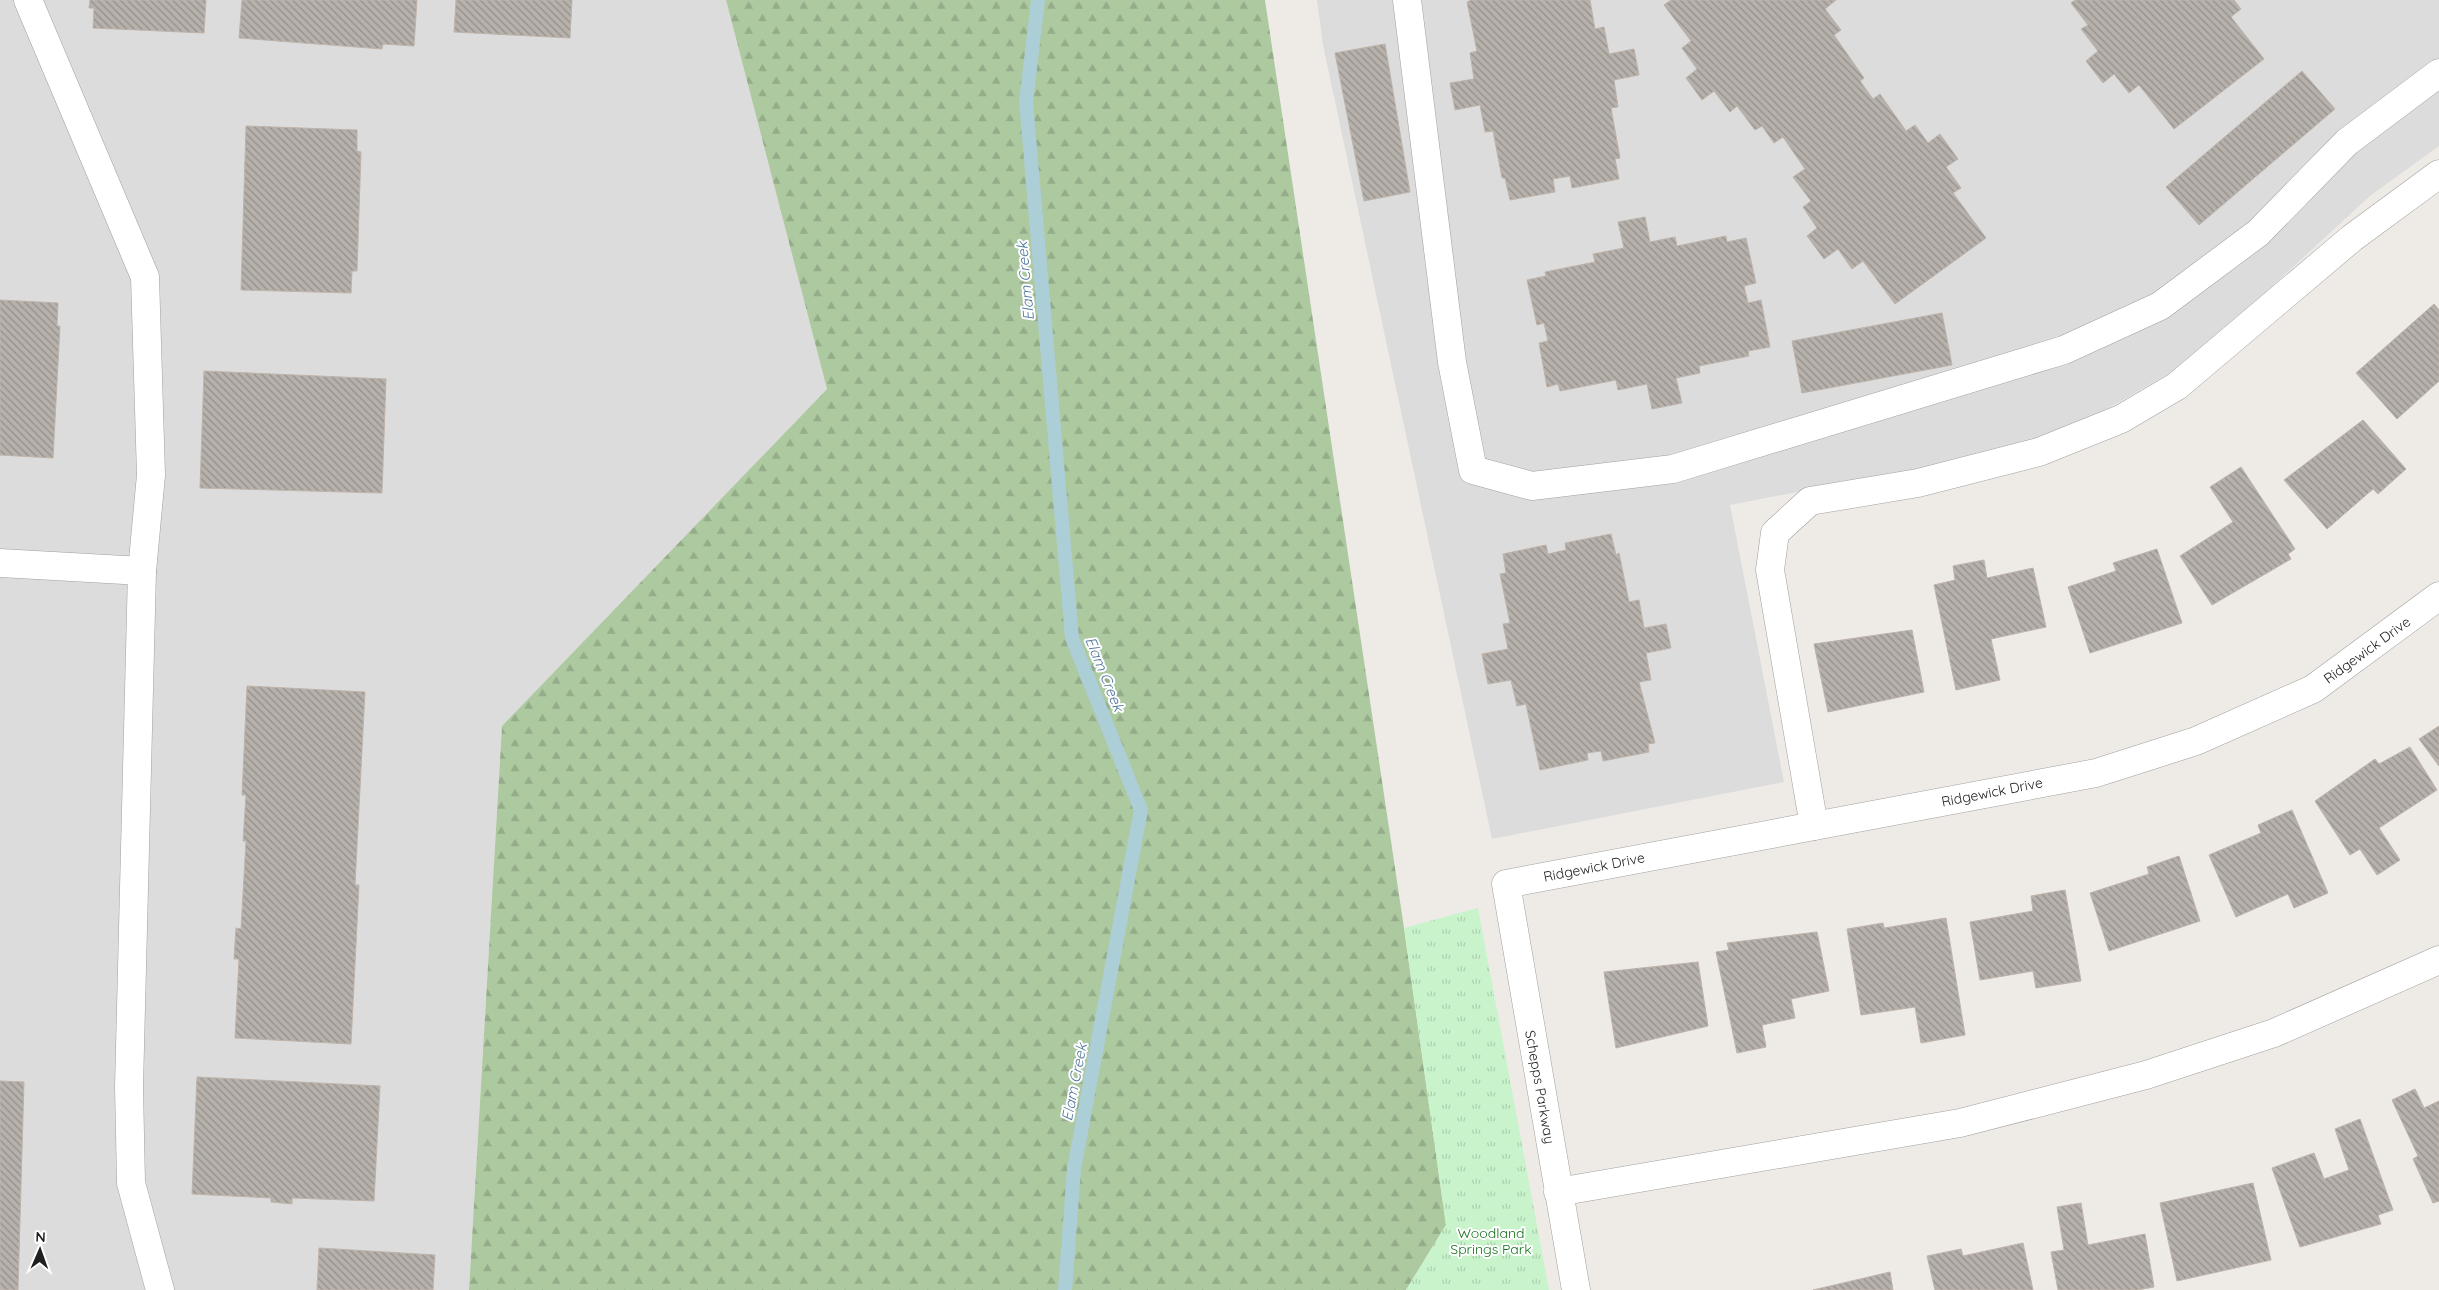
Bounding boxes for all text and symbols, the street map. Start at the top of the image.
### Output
water label: Elam Creek [1012,239,1038,321]
street label: Ridgewick Drive [2320,612,2414,688]
water label: Elam Creek [1081,634,1129,716]
street label: Ridgewick Drive [1940,773,2044,811]
street label: Ridgewick Drive [1542,848,1646,886]
street label: Schepps Parkway [1521,1029,1559,1145]
water label: Elam Creek [1057,1039,1091,1123]
park label: Woodland Springs Park [1450,1224,1532,1258]
north arrow [15,1225,65,1275]
text: N [35,1228,46,1246]

